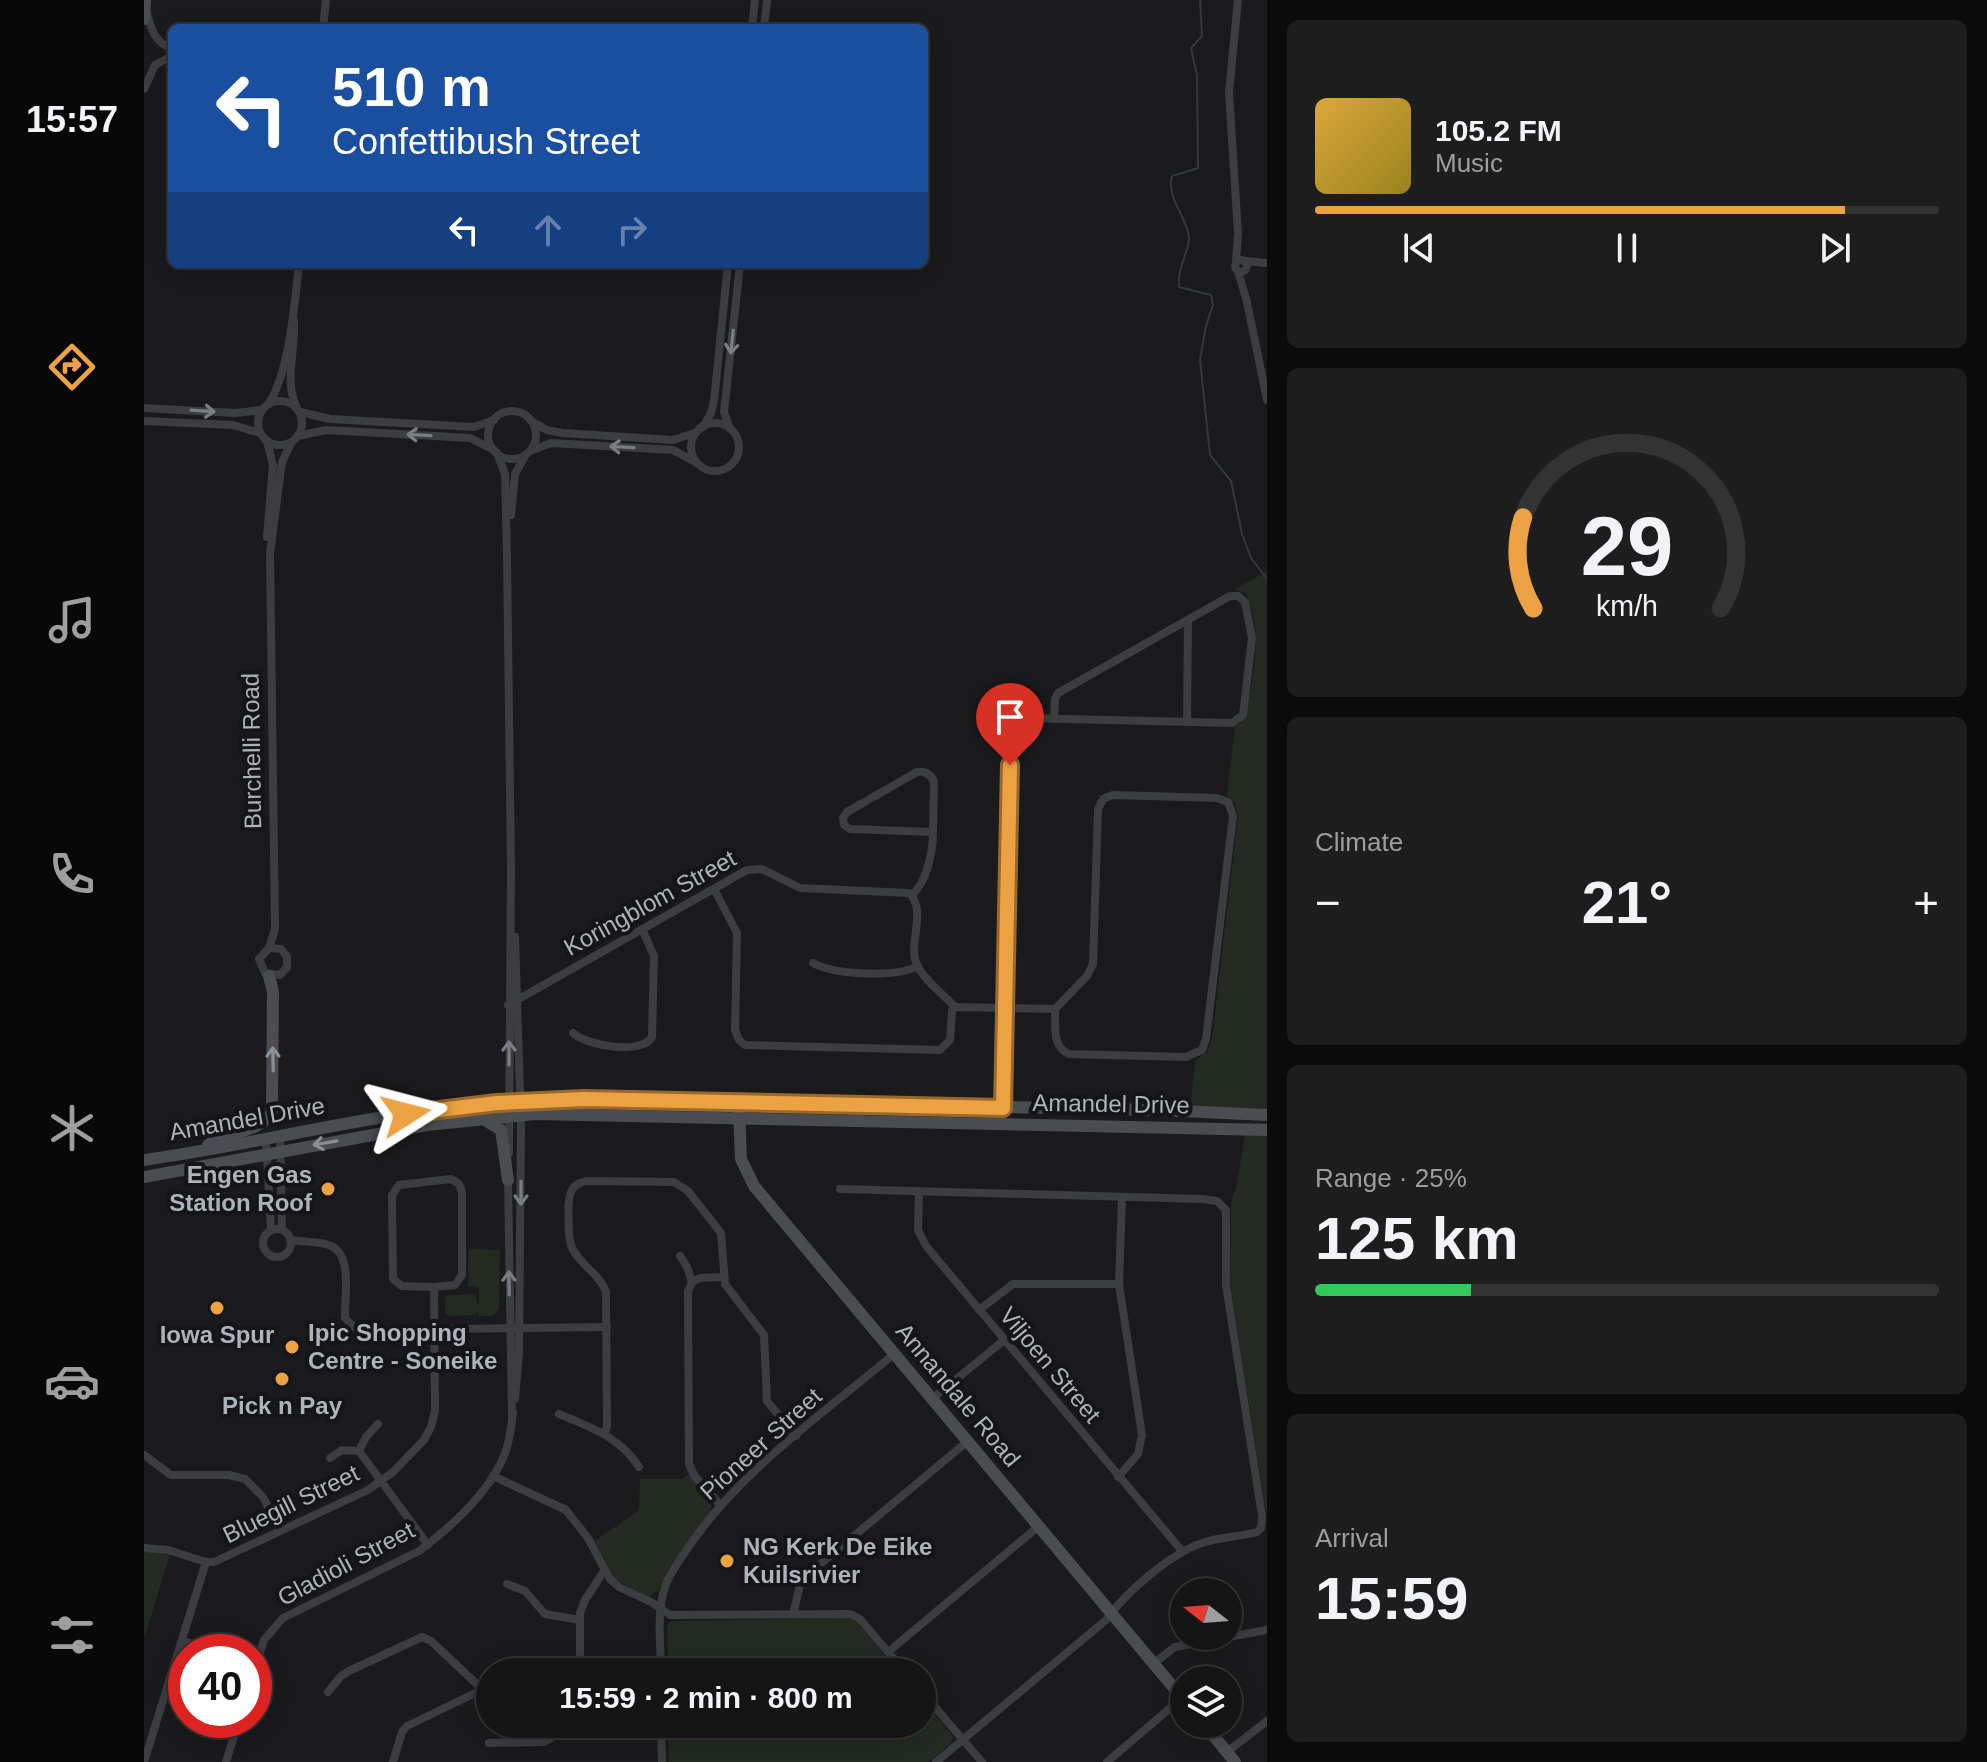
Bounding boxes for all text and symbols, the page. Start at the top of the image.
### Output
text: 510 m [332,55,491,118]
icon: left [200,56,304,160]
text: 15:57 [26,99,118,140]
text: 105.2 FM [1435,114,1562,147]
text: Confettibush Street [332,121,640,162]
text: Music [1435,148,1503,178]
icon: left [442,208,486,252]
icon: ahead [526,208,570,252]
icon: right [610,208,654,252]
icon: previous [1397,226,1441,270]
icon: pause [1605,226,1649,270]
icon: next [1813,226,1857,270]
one-way arrow [724,328,739,354]
icon: directions [44,339,100,395]
one-way arrow [189,404,216,419]
one-way arrow [406,427,433,442]
one-way arrow [609,439,636,454]
text: 29 [1581,499,1673,592]
text: km/h [1596,590,1658,622]
icon: music [44,592,100,648]
street label: Burchelli Road [237,673,266,829]
pin [976,683,1044,765]
icon: arrive [988,695,1032,739]
text: Climate [1315,827,1403,857]
street label: Koringblom Street [559,844,741,961]
icon: phone [44,846,100,902]
text: 21° [1582,869,1672,936]
text: − [1315,878,1341,927]
text: + [1913,878,1939,927]
one-way arrow [501,1040,517,1067]
one-way arrow [266,1046,281,1073]
position arrow [364,1072,448,1156]
street label: Amandel Drive [1032,1089,1190,1118]
street label: Amandel Drive [167,1092,327,1145]
icon: climate [44,1100,100,1156]
one-way arrow [313,1136,338,1151]
place label: Engen Gas Station Roof [169,1161,313,1216]
text: Range · 25% [1315,1163,1467,1193]
one-way arrow [513,1179,529,1206]
marker: Engen Gas Station Roof [319,1180,337,1198]
text: 125 km [1315,1205,1519,1272]
one-way arrow [501,1270,517,1297]
marker: Iowa Spur [208,1299,226,1317]
street label: Viljoen Street [994,1301,1107,1428]
street label: Annandale Road [891,1318,1026,1472]
place label: Ipic Shopping Centre - Soneike [308,1319,497,1374]
place label: Iowa Spur [160,1321,274,1348]
marker: Ipic Shopping Centre - Soneike [283,1338,301,1356]
icon: car [44,1353,100,1409]
marker: Pick n Pay [273,1370,291,1388]
street label: Pioneer Street [695,1382,827,1505]
place label: Pick n Pay [222,1392,343,1419]
street label: Bluegill Street [218,1459,364,1548]
street label: Gladioli Street [273,1516,419,1611]
text: Arrival [1315,1523,1389,1553]
place label: NG Kerk De Eike Kuilsrivier [743,1533,932,1588]
marker: NG Kerk De Eike Kuilsrivier [718,1552,736,1570]
text: 15:59 [1315,1565,1468,1632]
north arrow [1170,1578,1242,1650]
map controls [1170,1578,1242,1738]
icon: filters [44,1607,100,1663]
speed limit sign: 40 [168,1634,272,1738]
button: layers [1170,1666,1242,1738]
text: 15:59 · 2 min · 800 m [559,1681,853,1714]

